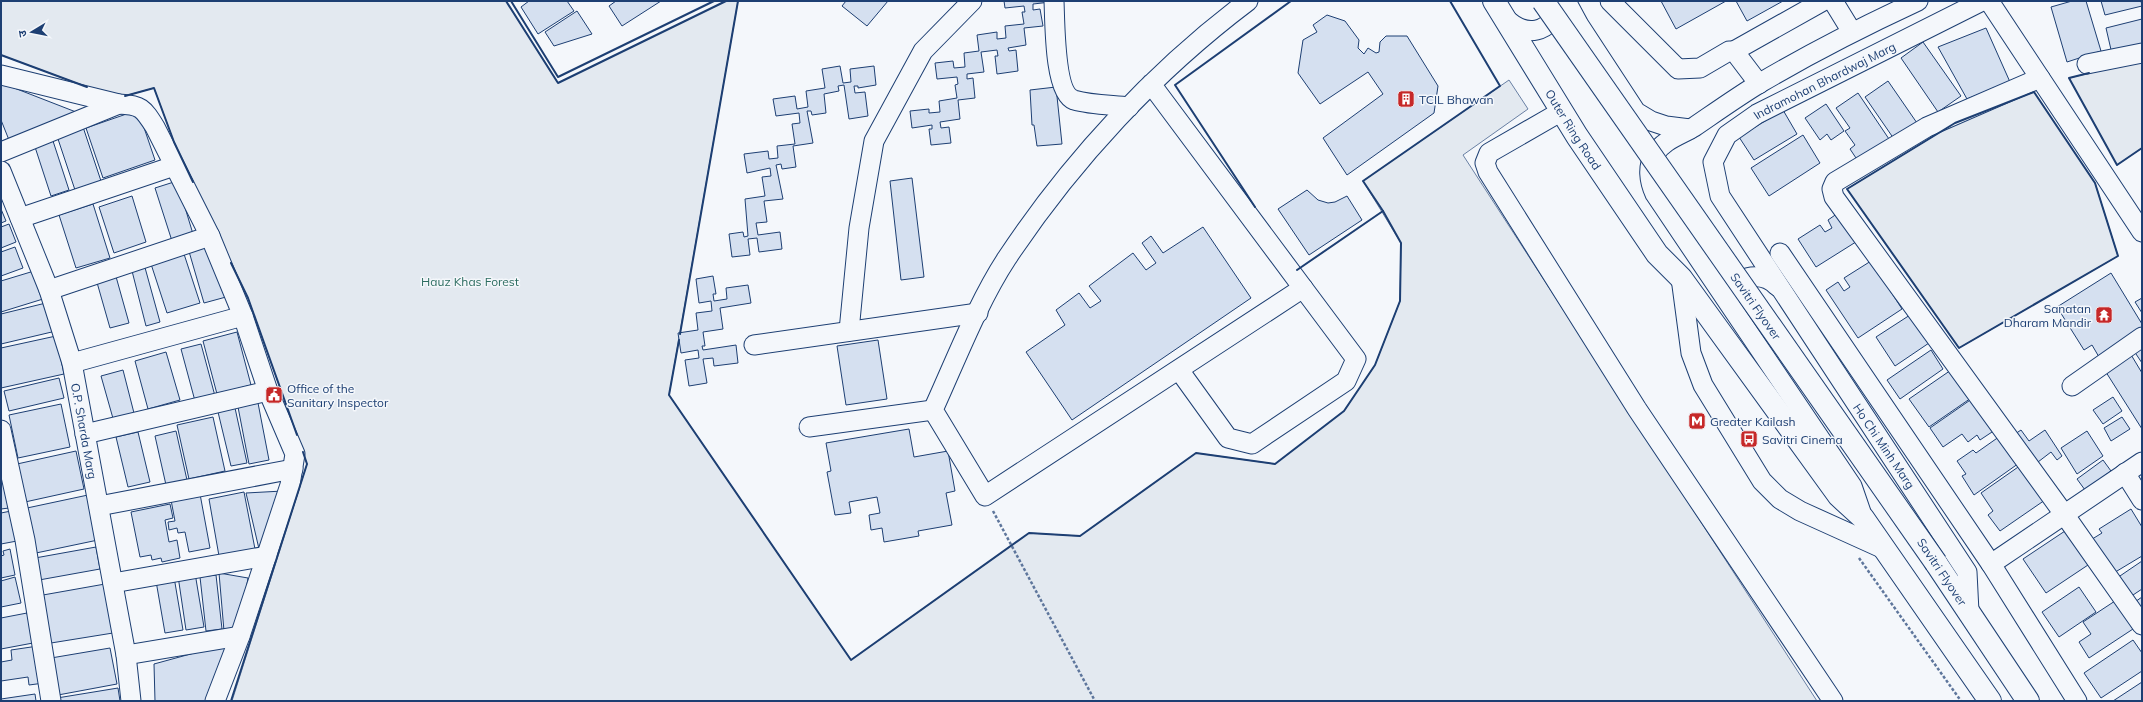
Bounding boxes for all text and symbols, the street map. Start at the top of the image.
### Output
north arrow [12,12,52,52]
text: उ [15,29,30,38]
street label: Indramohan Bhardwaj Marg [1750,38,1898,122]
street label: Outer Ring Road [1542,86,1605,172]
building icon: TCIL Bhawan [1396,89,1416,109]
place label: TCIL Bhawan [1419,92,1494,107]
street label: Savitri Flyover [1728,269,1785,343]
park label: Hauz Khas Forest [421,274,519,289]
place label: Sanatan Dharam Mandir [2004,301,2092,330]
temple icon: Sanatan Dharam Mandir [2094,305,2114,325]
place label: Office of the Sanitary Inspector [287,381,389,410]
street label: O.P. Sharda Marg [68,382,101,480]
public building icon: Office of the Sanitary Inspector [264,385,284,405]
street label: Ho Chi Minh Marg [1850,400,1918,492]
metro station icon: Greater Kailash [1687,411,1707,431]
place label: Greater Kailash [1710,414,1796,429]
bus stop icon: Savitri Cinema [1739,429,1759,449]
place label: Savitri Cinema [1762,432,1843,447]
street label: Savitri Flyover [1914,535,1970,609]

